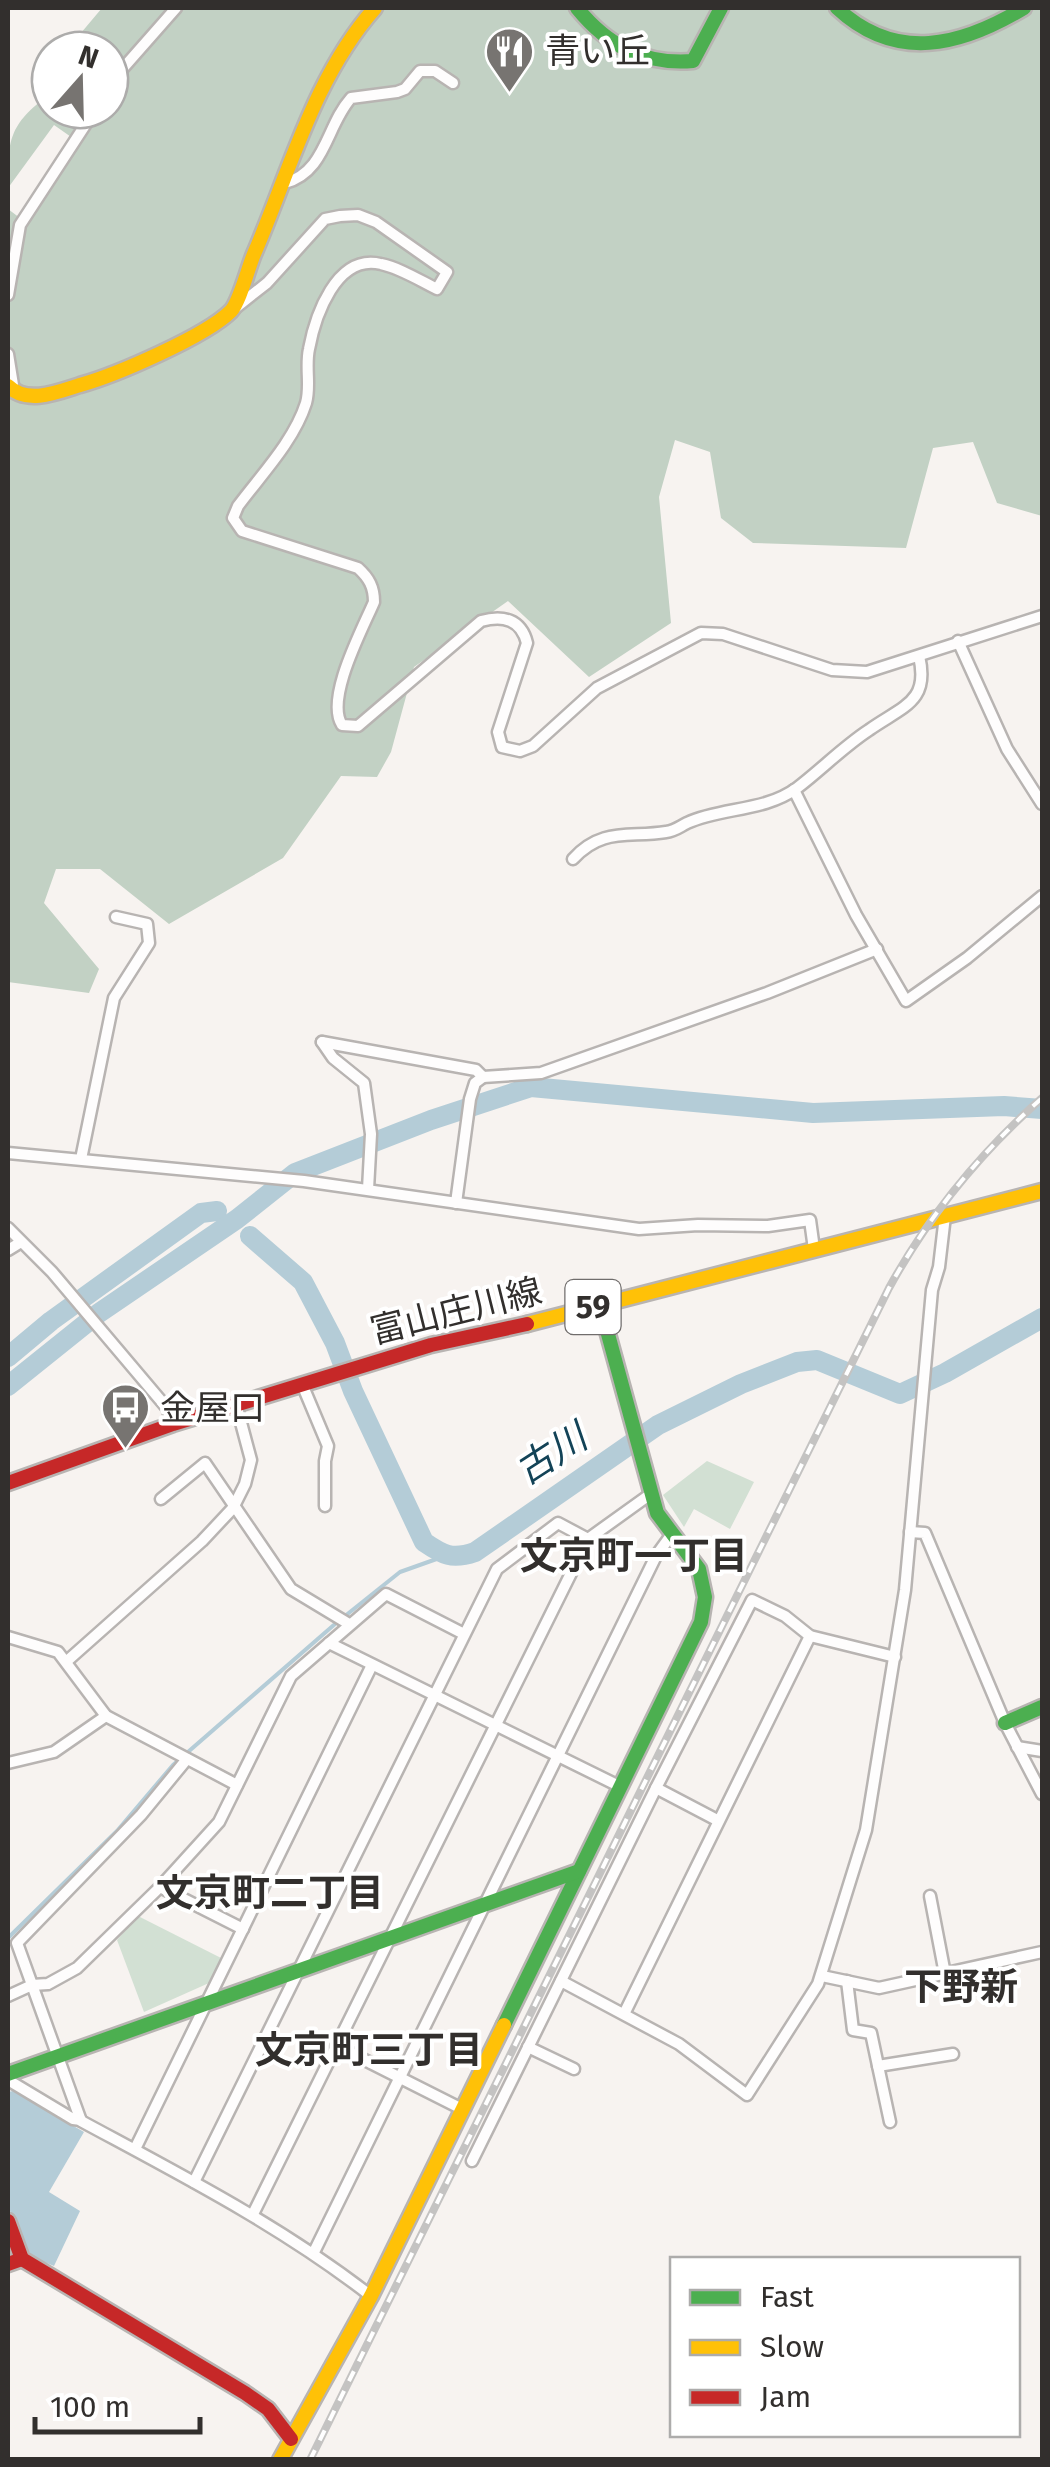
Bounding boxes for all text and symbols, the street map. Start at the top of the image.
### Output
restaurant icon: 青い丘 [484,25,536,93]
north arrow [30,30,130,130]
place label: 青い丘 [545,30,650,72]
text: N [74,38,103,76]
street label: 富山庄川線 [366,1269,546,1353]
road number: 59 [566,1280,620,1334]
bus stop icon: 金屋口 [99,1382,151,1450]
place label: 金屋口 [160,1387,265,1429]
water label: 古川 [507,1412,599,1494]
district label: 文京町一丁目 [520,1533,748,1579]
district label: 文京町二丁目 [156,1870,384,1916]
district label: 下野新 [904,1964,1018,2010]
district label: 文京町三丁目 [255,2027,483,2073]
legend [670,2257,1020,2437]
text: Fast [760,2279,814,2315]
text: Slow [760,2329,824,2365]
scale bar [35,2372,200,2434]
text: Jam [760,2379,811,2415]
text: 100 m [50,2389,130,2425]

